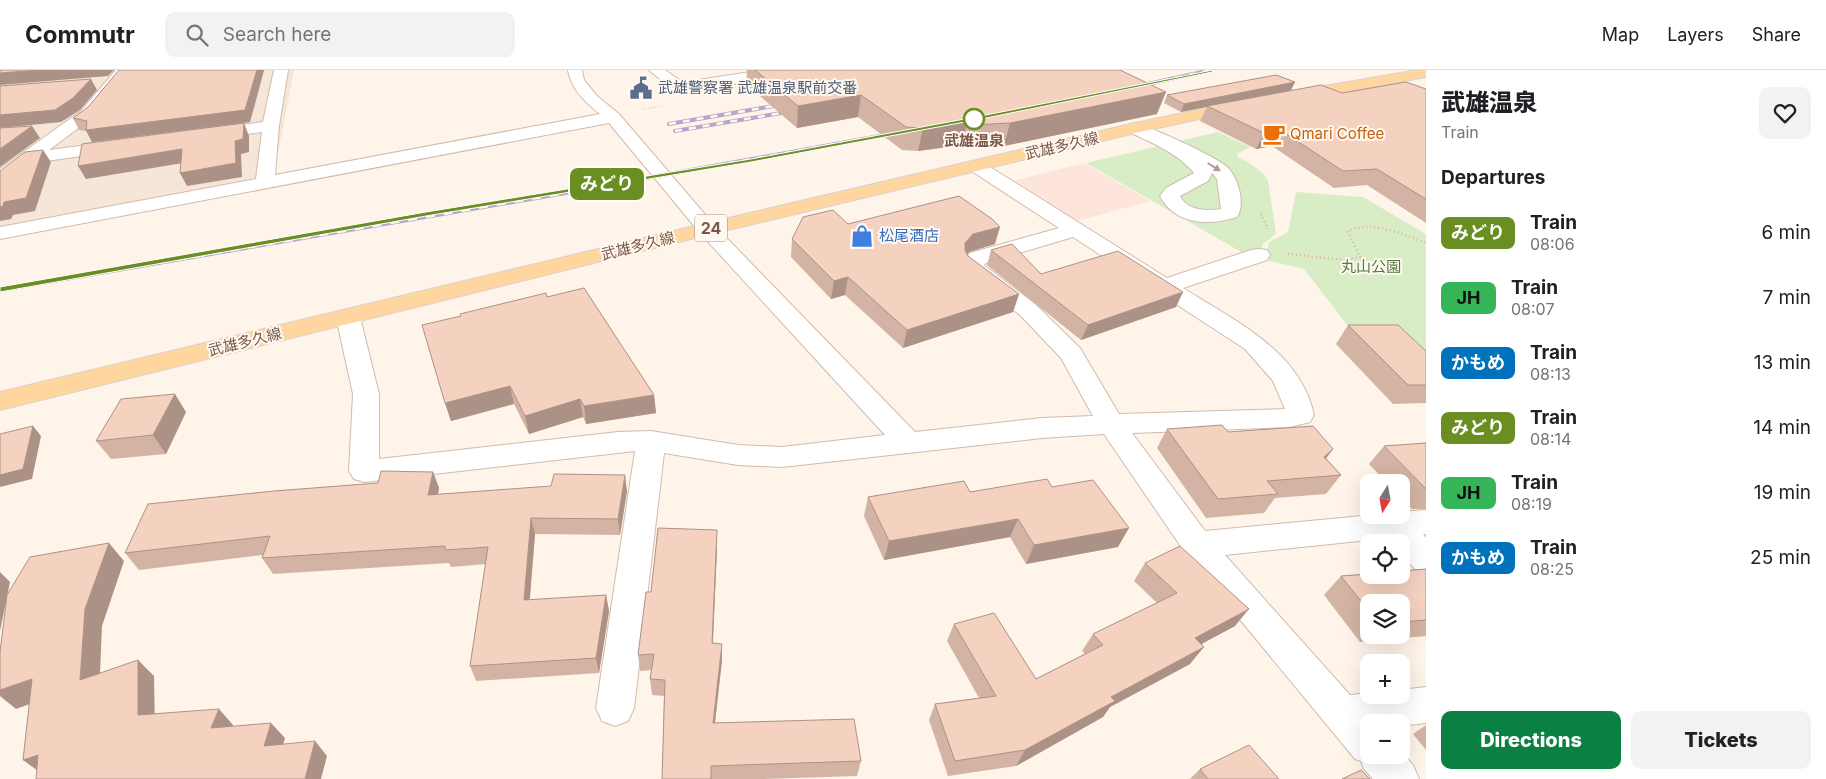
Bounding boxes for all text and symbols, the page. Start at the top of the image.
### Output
search box [165,12,515,57]
text: Commutr [25,20,135,49]
icon: search [183,21,211,49]
text: Search here [223,23,331,46]
text: Map [1602,24,1639,45]
text: Layers [1667,24,1724,45]
text: Share [1752,24,1801,45]
public building icon: 武雄警察署 武雄温泉駅前交番 [628,75,654,101]
place label: 武雄警察署 武雄温泉駅前交番 [658,78,857,97]
button: heart [1759,87,1811,139]
text: 武雄温泉 [1441,88,1537,117]
marker: 武雄温泉 [963,108,985,130]
cafe icon: Qmari Coffee [1261,121,1287,147]
text: Train [1441,122,1479,142]
place label: Qmari Coffee [1290,124,1384,143]
street label: 武雄多久線 [1023,128,1101,163]
place label: 武雄温泉 [944,131,1004,150]
one-way arrow [1207,162,1221,171]
text: Departures [1441,166,1545,189]
line badge: みどり [578,168,636,200]
text: みどり [580,173,634,194]
text: Train [1530,211,1577,234]
road number: 24 [695,214,727,242]
text: 6 min [1761,221,1811,244]
text: みどり [1451,222,1505,243]
shop icon: 松尾酒店 [849,223,875,249]
place label: 松尾酒店 [879,226,939,245]
street label: 武雄多久線 [599,227,677,264]
text: 08:06 [1530,234,1575,254]
park label: 丸山公園 [1341,257,1401,276]
text: Train [1511,276,1558,299]
text: 7 min [1762,286,1811,309]
text: JH [1457,287,1480,308]
text: 08:07 [1511,299,1554,319]
street label: 武雄多久線 [206,323,284,360]
text: Train [1530,341,1577,364]
text: 13 min [1754,351,1811,374]
text: かもめ [1451,352,1505,373]
text: 08:13 [1530,364,1571,384]
text: Train [1530,406,1577,429]
text: 14 min [1753,416,1811,439]
text: みどり [1451,417,1505,438]
text: 08:14 [1530,429,1571,449]
text: Train [1511,471,1558,494]
north arrow [1360,474,1410,524]
map controls [1360,474,1410,764]
text: 19 min [1754,481,1811,504]
text: JH [1457,482,1480,503]
text: 08:19 [1511,494,1552,514]
button: locate [1360,534,1410,584]
text: Train [1530,536,1577,559]
text: 25 min [1750,546,1811,569]
text: かもめ [1451,547,1505,568]
text: 08:25 [1530,559,1574,579]
button: layers [1360,594,1410,644]
button: + [1360,654,1410,704]
button: Directions [1441,711,1621,769]
button: Tickets [1631,711,1811,769]
button: − [1360,714,1410,764]

